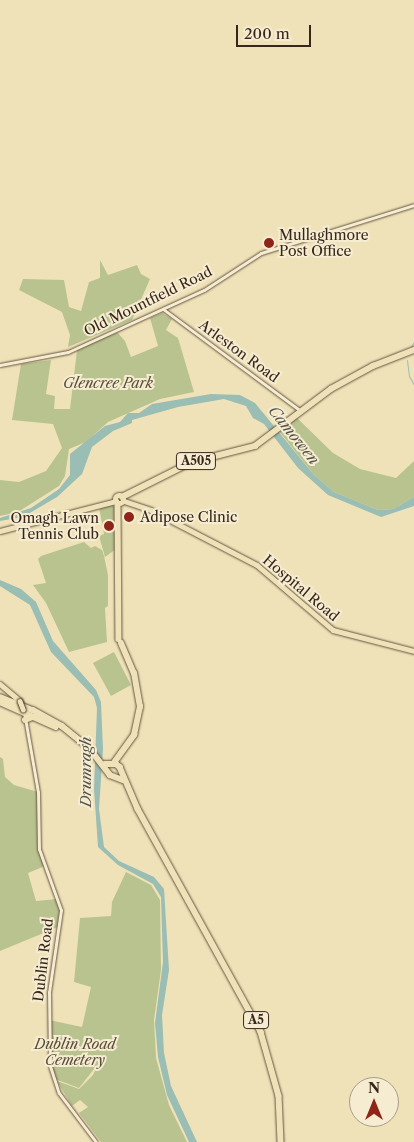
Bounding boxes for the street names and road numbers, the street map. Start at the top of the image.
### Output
street label: Old Mountfield Road [81,263,215,339]
street label: Arleston Road [196,316,282,386]
road number: A505 [175,452,217,471]
street label: Hospital Road [260,551,342,625]
street label: Dublin Road [30,917,56,1003]
road number: A5 [242,1010,270,1030]

